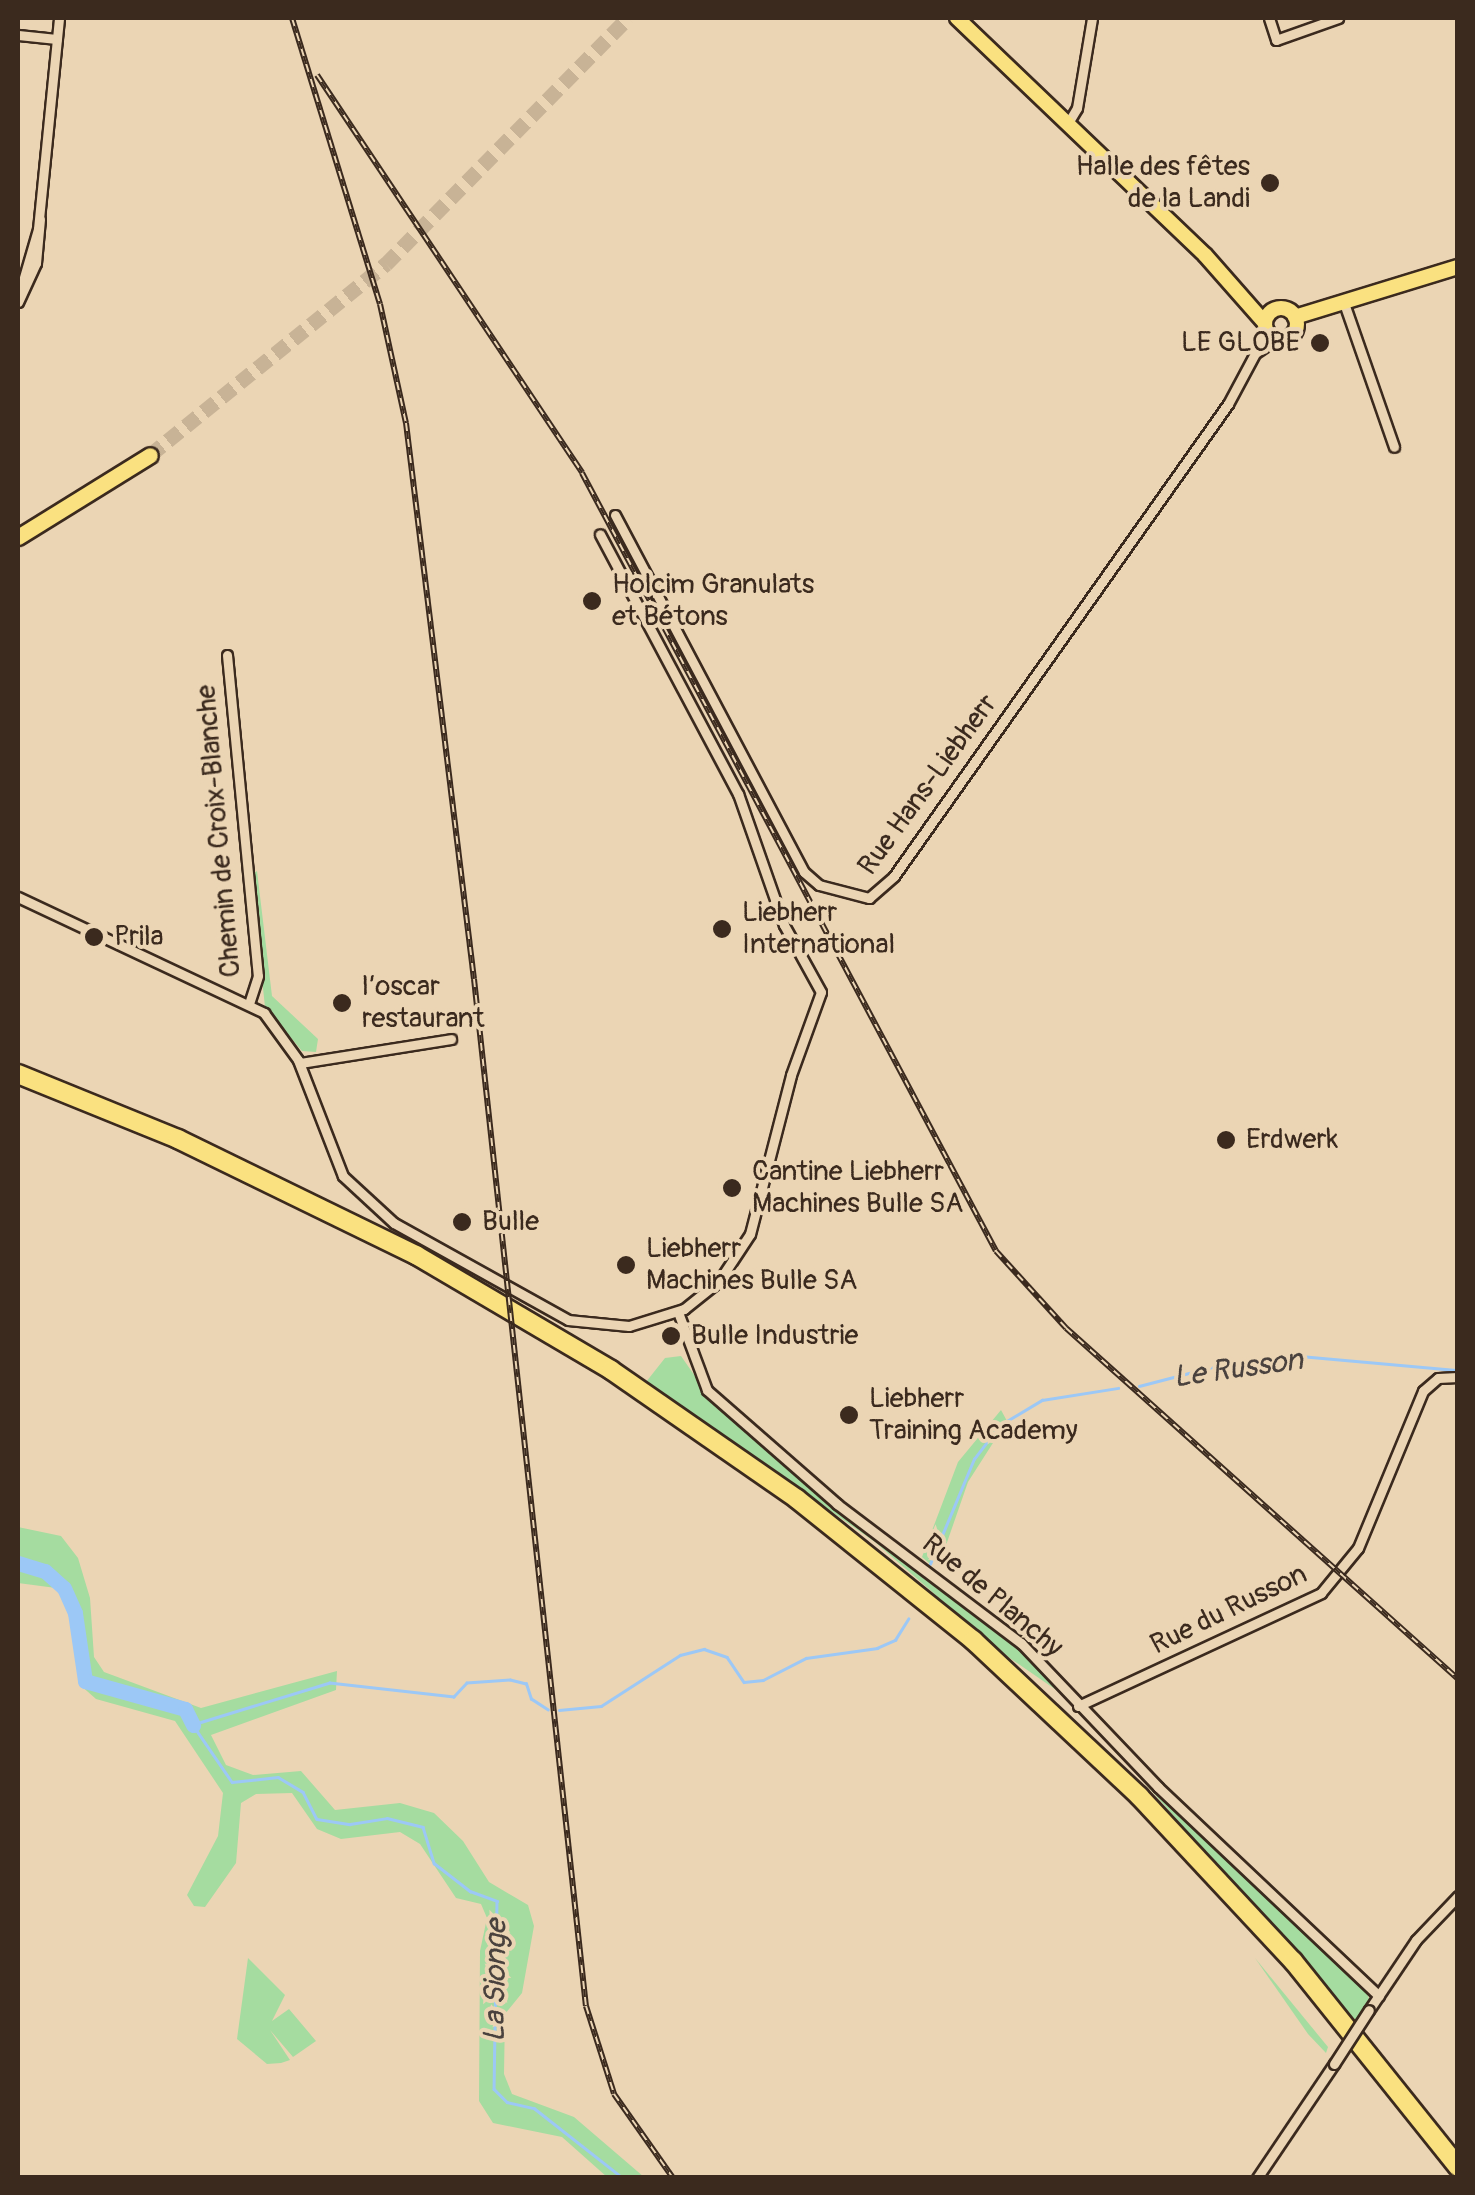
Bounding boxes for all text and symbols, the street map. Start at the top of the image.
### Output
place label: Halle des fêtes de la Landi [1076,150,1250,216]
marker: Halle des fêtes de la Landi [1259,172,1281,194]
place label: LE GLOBE [1181,326,1300,360]
marker: LE GLOBE [1309,332,1331,354]
place label: Holcim Granulats et Bétons [612,568,814,634]
marker: Holcim Granulats et Bétons [581,590,603,612]
street label: Chemin de Croix-Blanche [189,683,249,979]
street label: Rue Hans-Liebherr [851,688,1005,882]
place label: Liebherr International [742,896,895,962]
marker: Liebherr International [711,918,733,940]
place label: Prila [114,920,164,954]
marker: Prila [83,926,105,948]
place label: l’oscar restaurant [362,970,485,1036]
marker: l’oscar restaurant [331,992,353,1014]
place label: Erdwerk [1246,1123,1338,1157]
marker: Erdwerk [1215,1129,1237,1151]
place label: Cantine Liebherr Machines Bulle SA [752,1155,963,1221]
marker: Cantine Liebherr Machines Bulle SA [721,1177,743,1199]
place label: Bulle [482,1205,539,1239]
marker: Bulle [451,1211,473,1233]
place label: Liebherr Machines Bulle SA [646,1232,857,1298]
marker: Liebherr Machines Bulle SA [615,1254,637,1276]
place label: Bulle Industrie [691,1319,858,1353]
marker: Bulle Industrie [660,1325,682,1347]
water label: Le Russon [1171,1342,1305,1396]
place label: Liebherr Training Academy [869,1382,1078,1448]
marker: Liebherr Training Academy [838,1404,860,1426]
street label: Rue de Planchy [915,1527,1069,1665]
street label: Rue du Russon [1145,1558,1313,1662]
water label: La Sionge [477,1919,515,2043]

